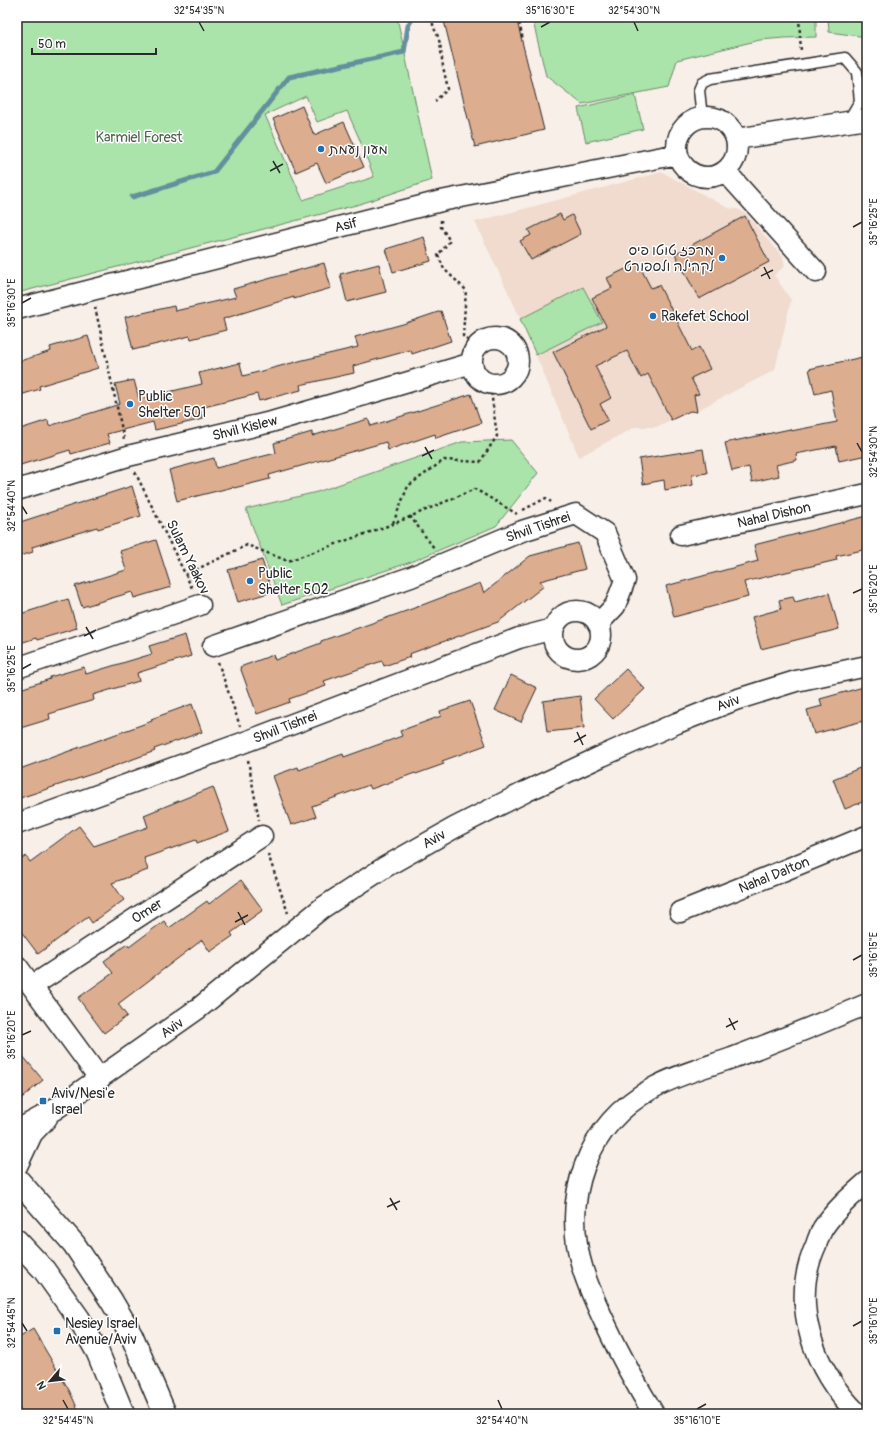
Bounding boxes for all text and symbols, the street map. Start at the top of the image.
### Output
text: 32°54'35"N [174,5,225,17]
text: 35°16'30"E [526,5,574,17]
text: 32°54'30"N [608,5,660,17]
scale bar [32,30,156,56]
text: 50 m [38,37,66,52]
park label: Karmiel Forest [96,129,183,146]
place label: מעון נעמת [328,141,388,158]
marker: מעון נעמת [316,144,326,154]
text: 35°16'25"E [868,198,880,246]
street label: Asif [333,214,360,236]
place label: מרכז טוטו פיס לקהילה ולספורט [624,242,715,275]
marker: מרכז טוטו פיס לקהילה ולספורט [717,253,727,263]
text: 35°16'30"E [6,279,18,327]
place label: Rakefet School [661,308,749,325]
marker: Rakefet School [648,311,658,321]
place label: Public Shelter 501 [138,388,206,421]
marker: Public Shelter 501 [125,399,135,409]
street label: Shvil Kislew [211,412,280,444]
text: 32°54'30"N [868,426,880,478]
text: 32°54'40"N [6,480,18,532]
street label: Nahal Dishon [736,498,812,532]
street label: Shvil Tishrei [504,508,573,546]
street label: Sulam Yaakov [163,517,213,597]
place label: Public Shelter 502 [258,565,329,598]
text: 35°16'20"E [868,565,880,613]
marker: Public Shelter 502 [245,576,255,586]
text: 35°16'25"E [6,645,18,693]
street label: Aviv [714,691,742,715]
street label: Shvil Tishrei [251,707,320,747]
street label: Aviv [419,826,449,852]
street label: Nahal Dalton [736,853,812,897]
street label: Omer [128,895,166,927]
text: 35°16'15"E [868,932,880,978]
text: 35°16'20"E [6,1011,18,1059]
street label: Aviv [157,1014,187,1042]
place label: Aviv/Nesi'e Israel [51,1085,115,1118]
marker: Aviv/Nesi'e Israel [38,1096,48,1106]
text: 32°54'45"N [6,1297,18,1348]
text: 35°16'10"E [868,1297,880,1345]
place label: Nesiey Israel Avenue/Aviv [65,1315,138,1348]
marker: Nesiey Israel Avenue/Aviv [52,1326,62,1336]
north arrow [30,1361,70,1401]
text: N [34,1379,49,1392]
text: 32°54'45"N [43,1415,94,1427]
text: 32°54'40"N [476,1415,528,1427]
text: 35°16'10"E [673,1415,721,1427]

